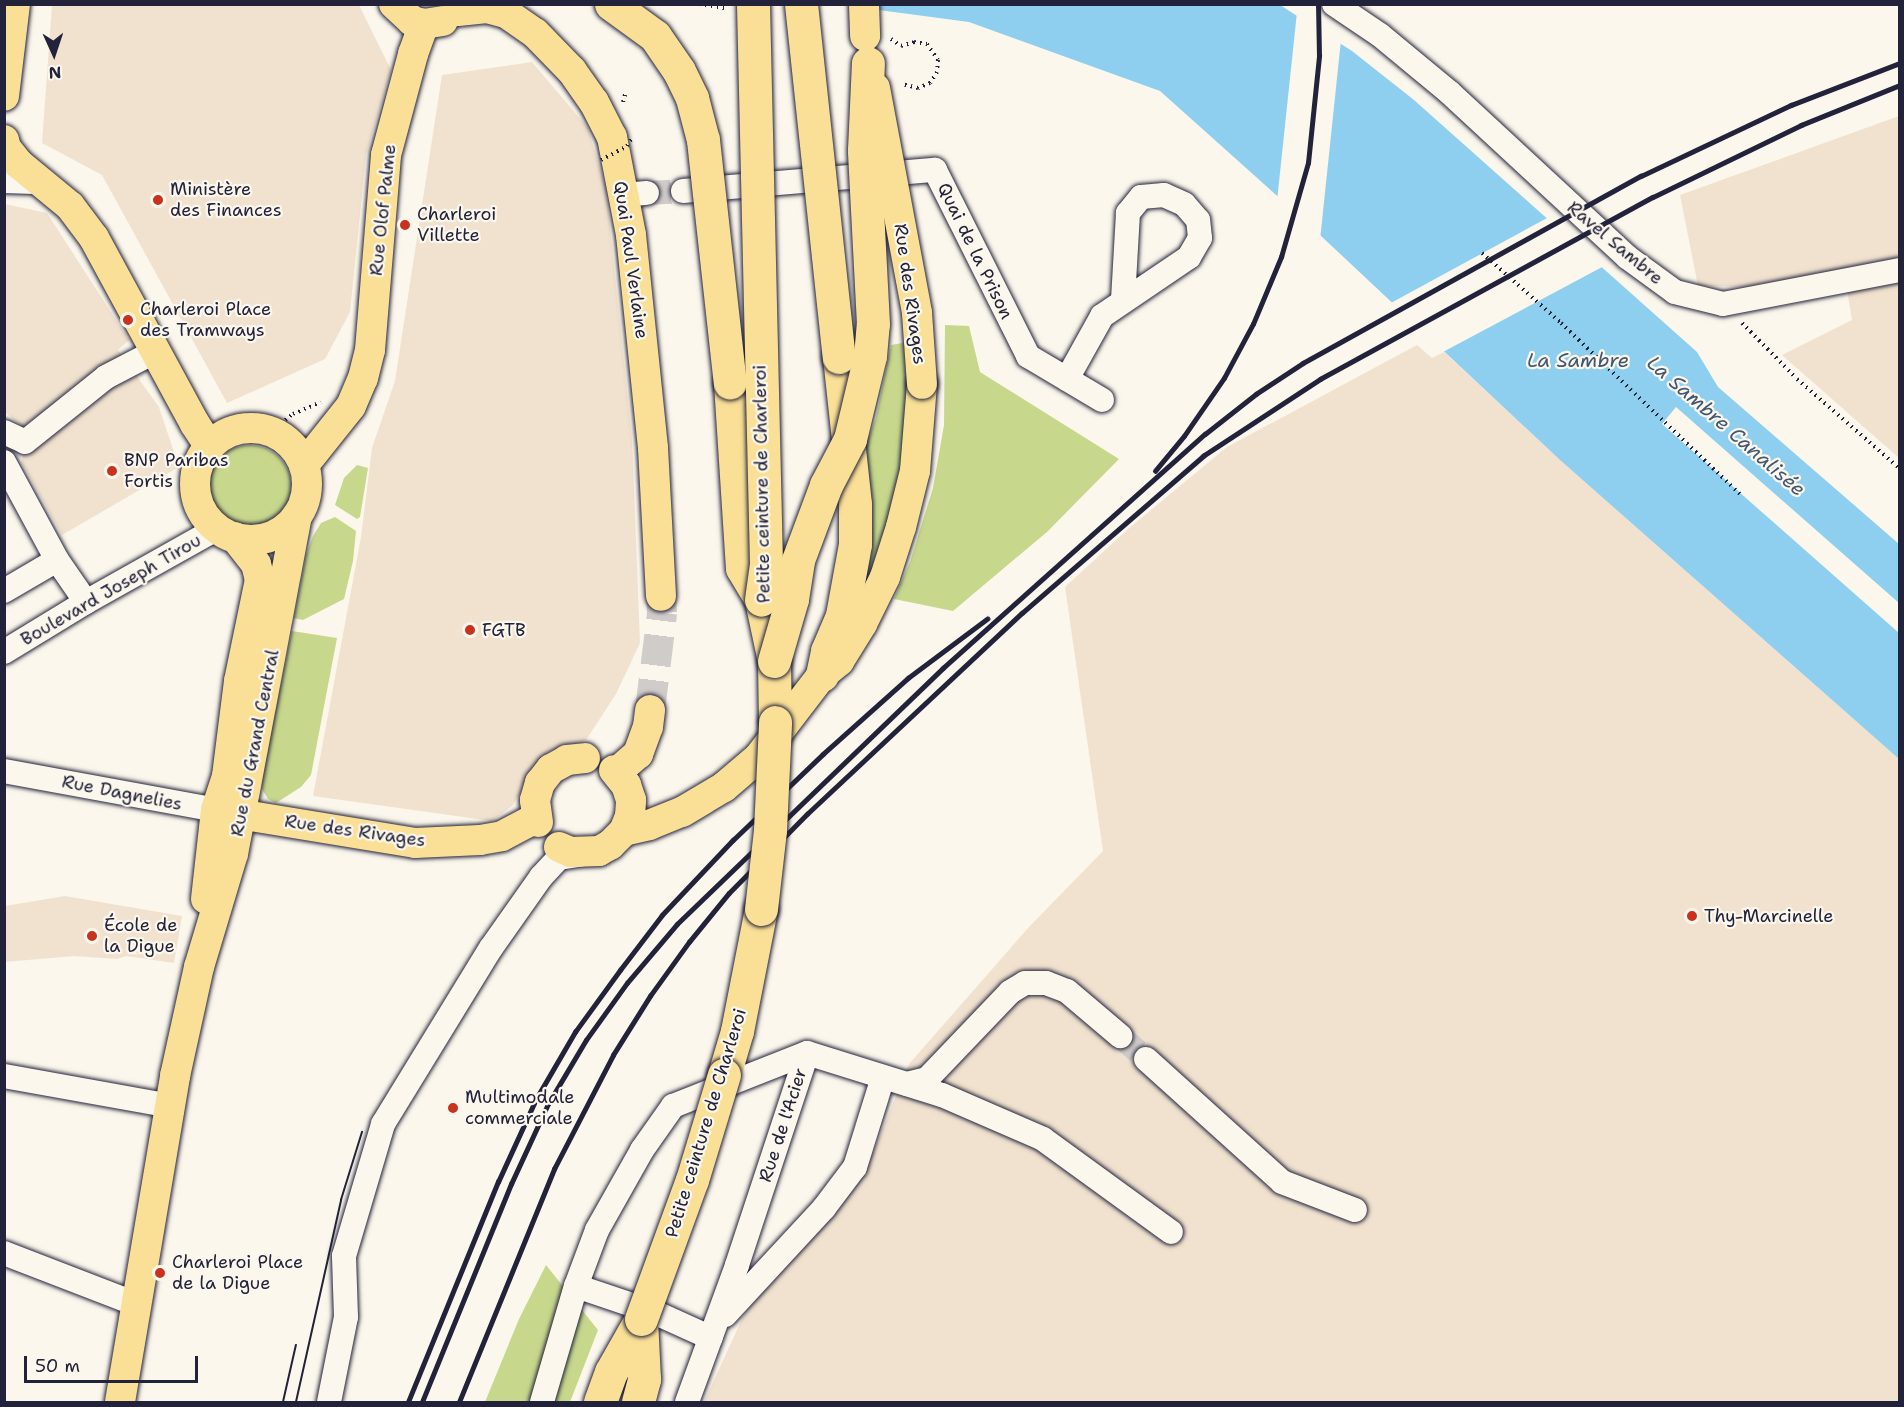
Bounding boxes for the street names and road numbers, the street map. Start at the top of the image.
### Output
street label: Rue Olof Palme [365,143,401,277]
street label: Quai de la Prison [933,179,1017,323]
street label: Quai Paul Verlaine [609,180,653,340]
street label: Ravel Sambre [1563,197,1667,289]
street label: Rue des Rivages [889,222,931,366]
street label: Petite ceinture de Charleroi [749,365,775,603]
street label: Boulevard Joseph Tirou [17,529,205,651]
street label: Rue du Grand Central [226,648,284,838]
street label: Rue Dagnelies [60,771,184,815]
street label: Rue des Rivages [283,810,427,852]
street label: Petite ceinture de Charleroi [661,1006,751,1240]
street label: Rue de l'Acier [754,1065,812,1185]

